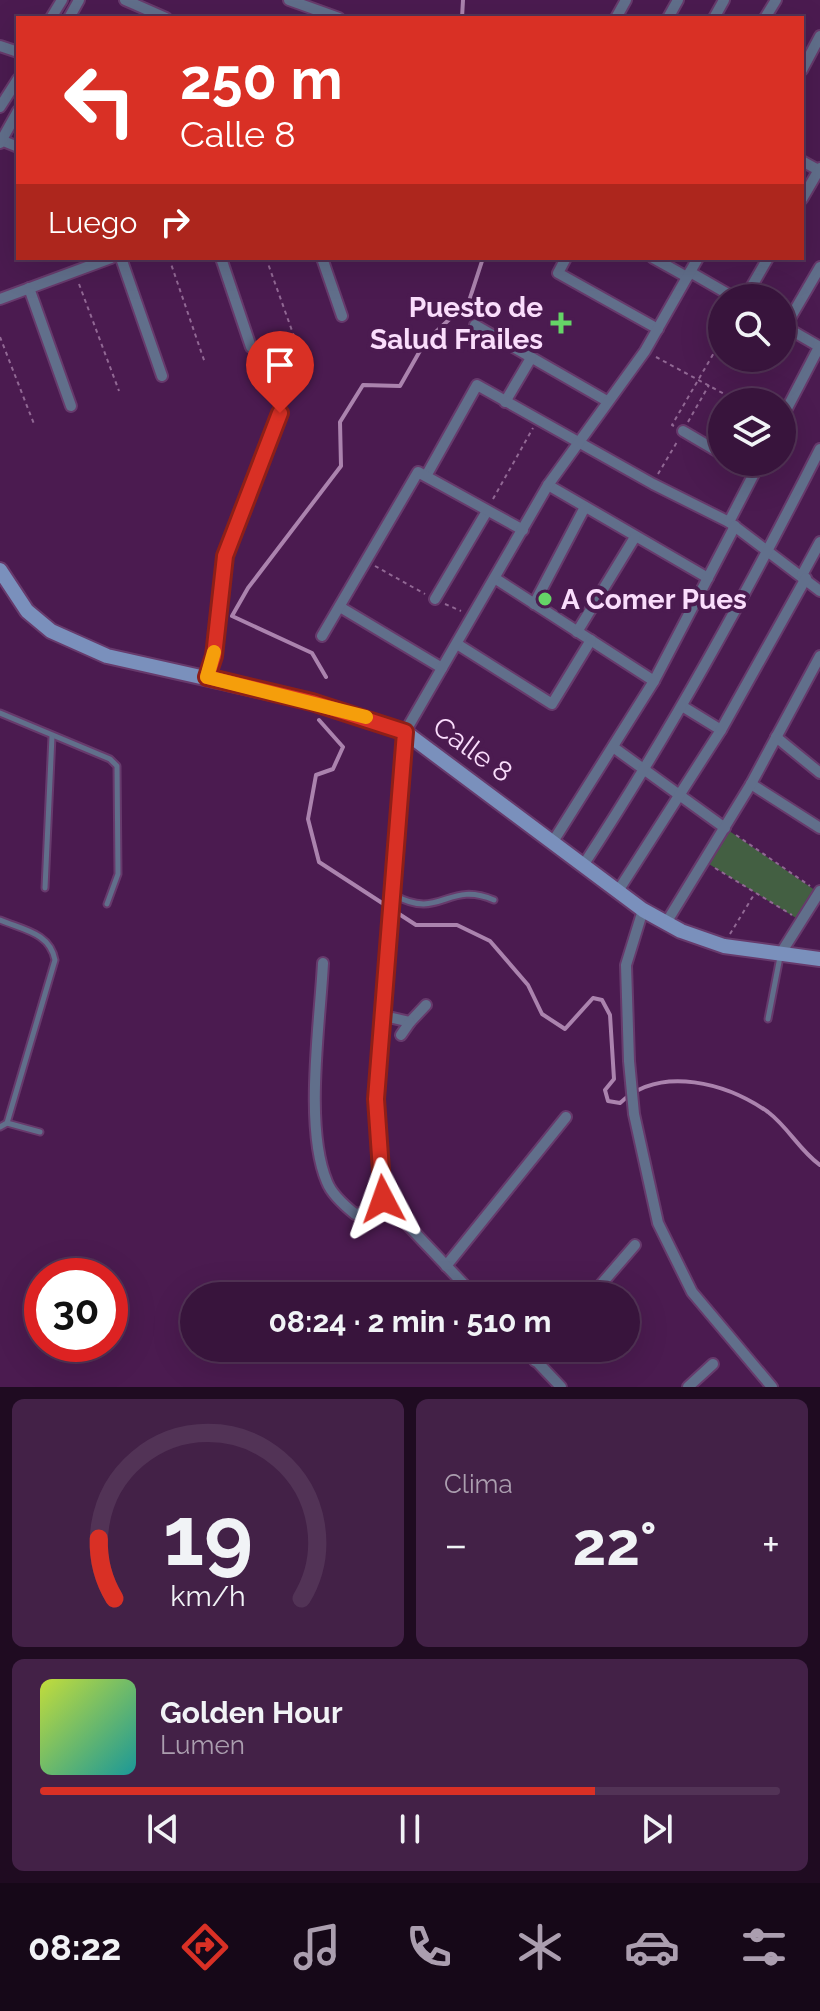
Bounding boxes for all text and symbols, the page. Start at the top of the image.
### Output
text: 250 m [180,46,343,112]
icon: left [48,48,152,152]
text: Calle 8 [180,113,296,155]
icon: right [153,200,197,244]
text: Luego [48,205,137,240]
map controls [708,284,796,476]
button: search [708,284,796,372]
place label: Puesto de Salud Frailes [370,291,543,356]
marker: Puesto de Salud Frailes [550,312,572,334]
pin [246,331,314,413]
icon: arrive [258,343,302,387]
button: layers [708,388,796,476]
place label: A Comer Pues [561,583,747,616]
marker: A Comer Pues [536,590,554,608]
street label: Calle 8 [427,710,519,789]
position arrow [341,1157,425,1241]
speed limit sign: 30 [24,1258,128,1362]
text: 08:24 · 2 min · 510 m [268,1304,552,1339]
text: Clima [444,1469,513,1499]
text: 19 [163,1487,253,1584]
text: 22° [573,1509,657,1579]
text: − [444,1519,468,1570]
text: + [762,1519,780,1570]
text: km/h [170,1579,246,1613]
text: Golden Hour [160,1695,343,1730]
text: Lumen [160,1730,245,1760]
icon: previous [141,1807,185,1851]
icon: pause [388,1807,432,1851]
icon: next [635,1807,679,1851]
icon: directions [177,1919,233,1975]
icon: music [289,1919,345,1975]
icon: phone [401,1919,457,1975]
icon: climate [512,1919,568,1975]
icon: car [624,1919,680,1975]
icon: filters [736,1919,792,1975]
text: 08:22 [28,1926,121,1968]

